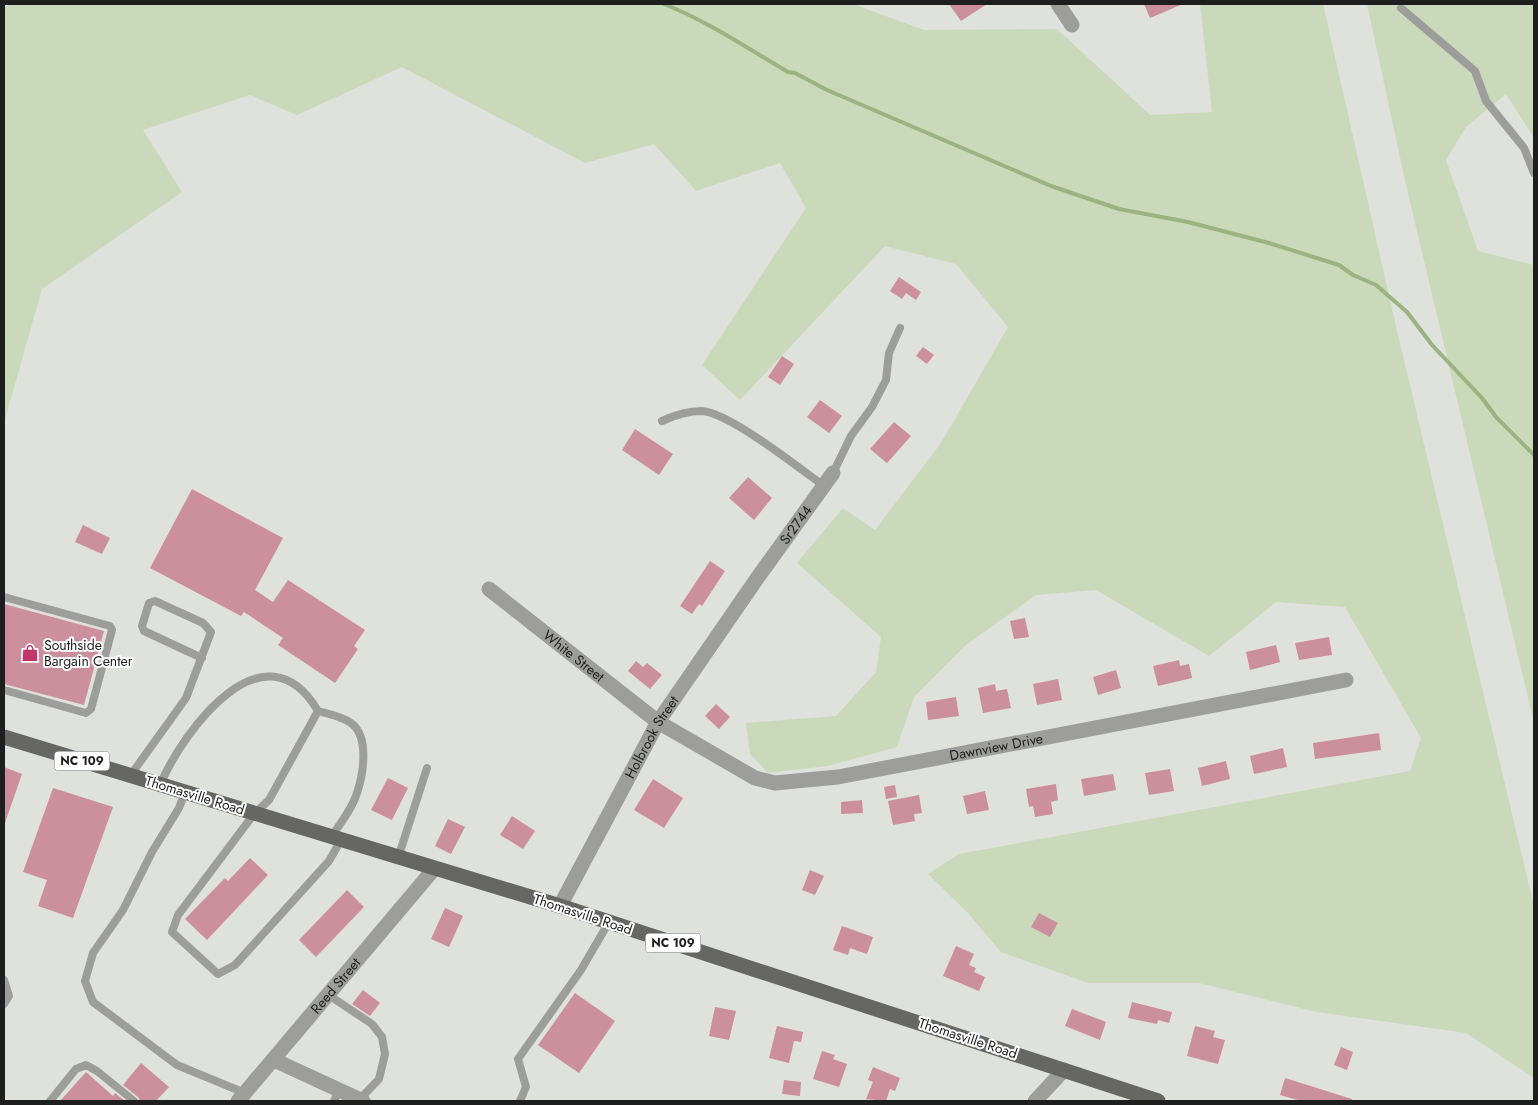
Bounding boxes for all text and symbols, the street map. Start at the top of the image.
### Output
street label: Sr2744 [775,501,817,549]
street label: White Street [539,625,609,687]
place label: Southside Bargain Center [44,635,133,671]
shop icon: Southside Bargain Center [20,643,40,663]
street label: Holbrook Street [620,691,684,782]
street label: Dawnview Drive [948,728,1045,766]
road number: NC 109 [54,751,110,770]
street label: Thomasville Road [143,770,247,820]
street label: Thomasville Road [531,889,635,939]
road number: NC 109 [646,934,700,952]
street label: Reed Street [306,953,365,1018]
street label: Thomasville Road [916,1013,1020,1063]

